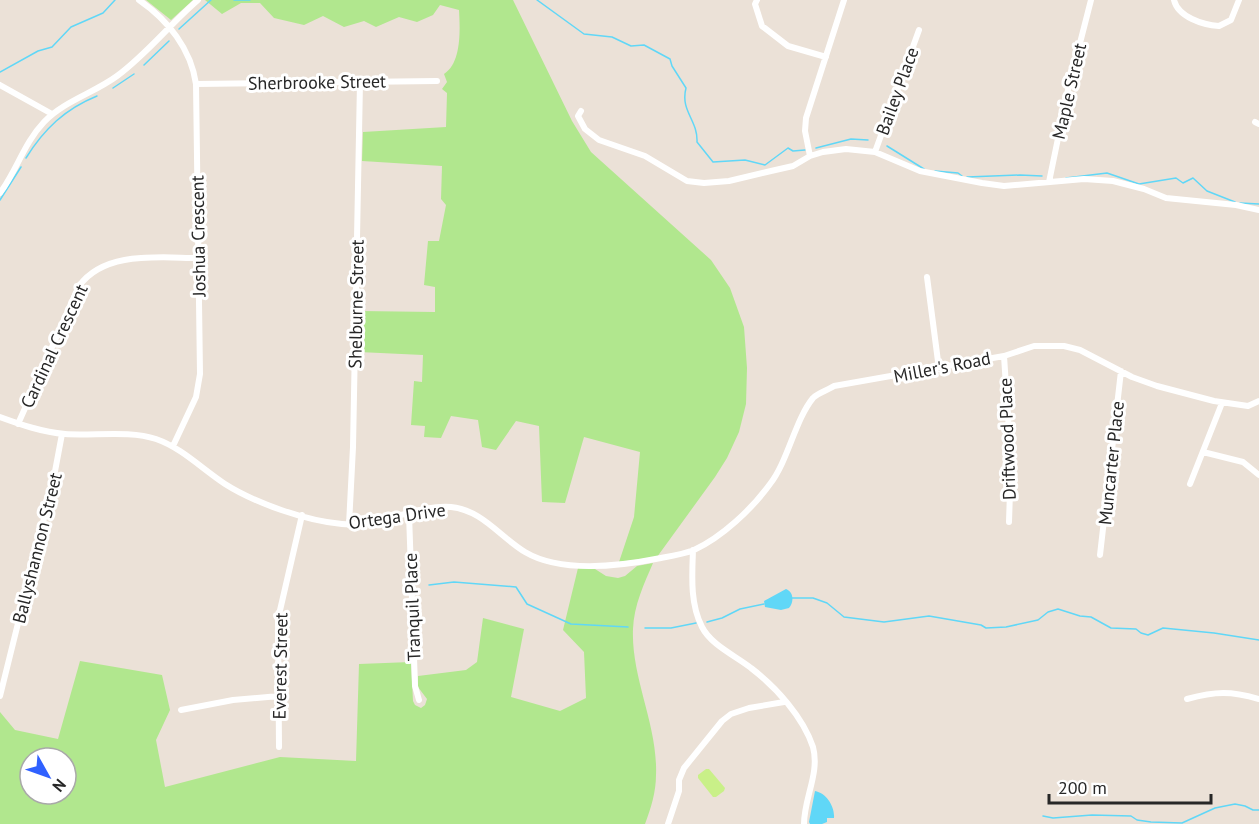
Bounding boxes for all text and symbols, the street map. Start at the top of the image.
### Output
street label: Maple Street [1047,41,1091,141]
street label: Bailey Place [870,44,924,138]
street label: Sherbrooke Street [248,69,386,95]
street label: Joshua Crescent [185,175,211,298]
street label: Shelburne Street [343,239,369,369]
street label: Cardinal Crescent [15,280,93,412]
street label: Miller's Road [892,346,992,388]
street label: Driftwood Place [993,378,1021,500]
street label: Muncarter Place [1093,400,1129,526]
street label: Ballyshannon Street [7,470,67,626]
street label: Ortega Drive [347,498,447,534]
street label: Tranquil Place [399,552,425,662]
street label: Everest Street [268,612,292,720]
north arrow [18,746,78,806]
scale bar [1049,767,1211,805]
text: N [48,775,71,796]
text: 200 m [1058,776,1107,799]

